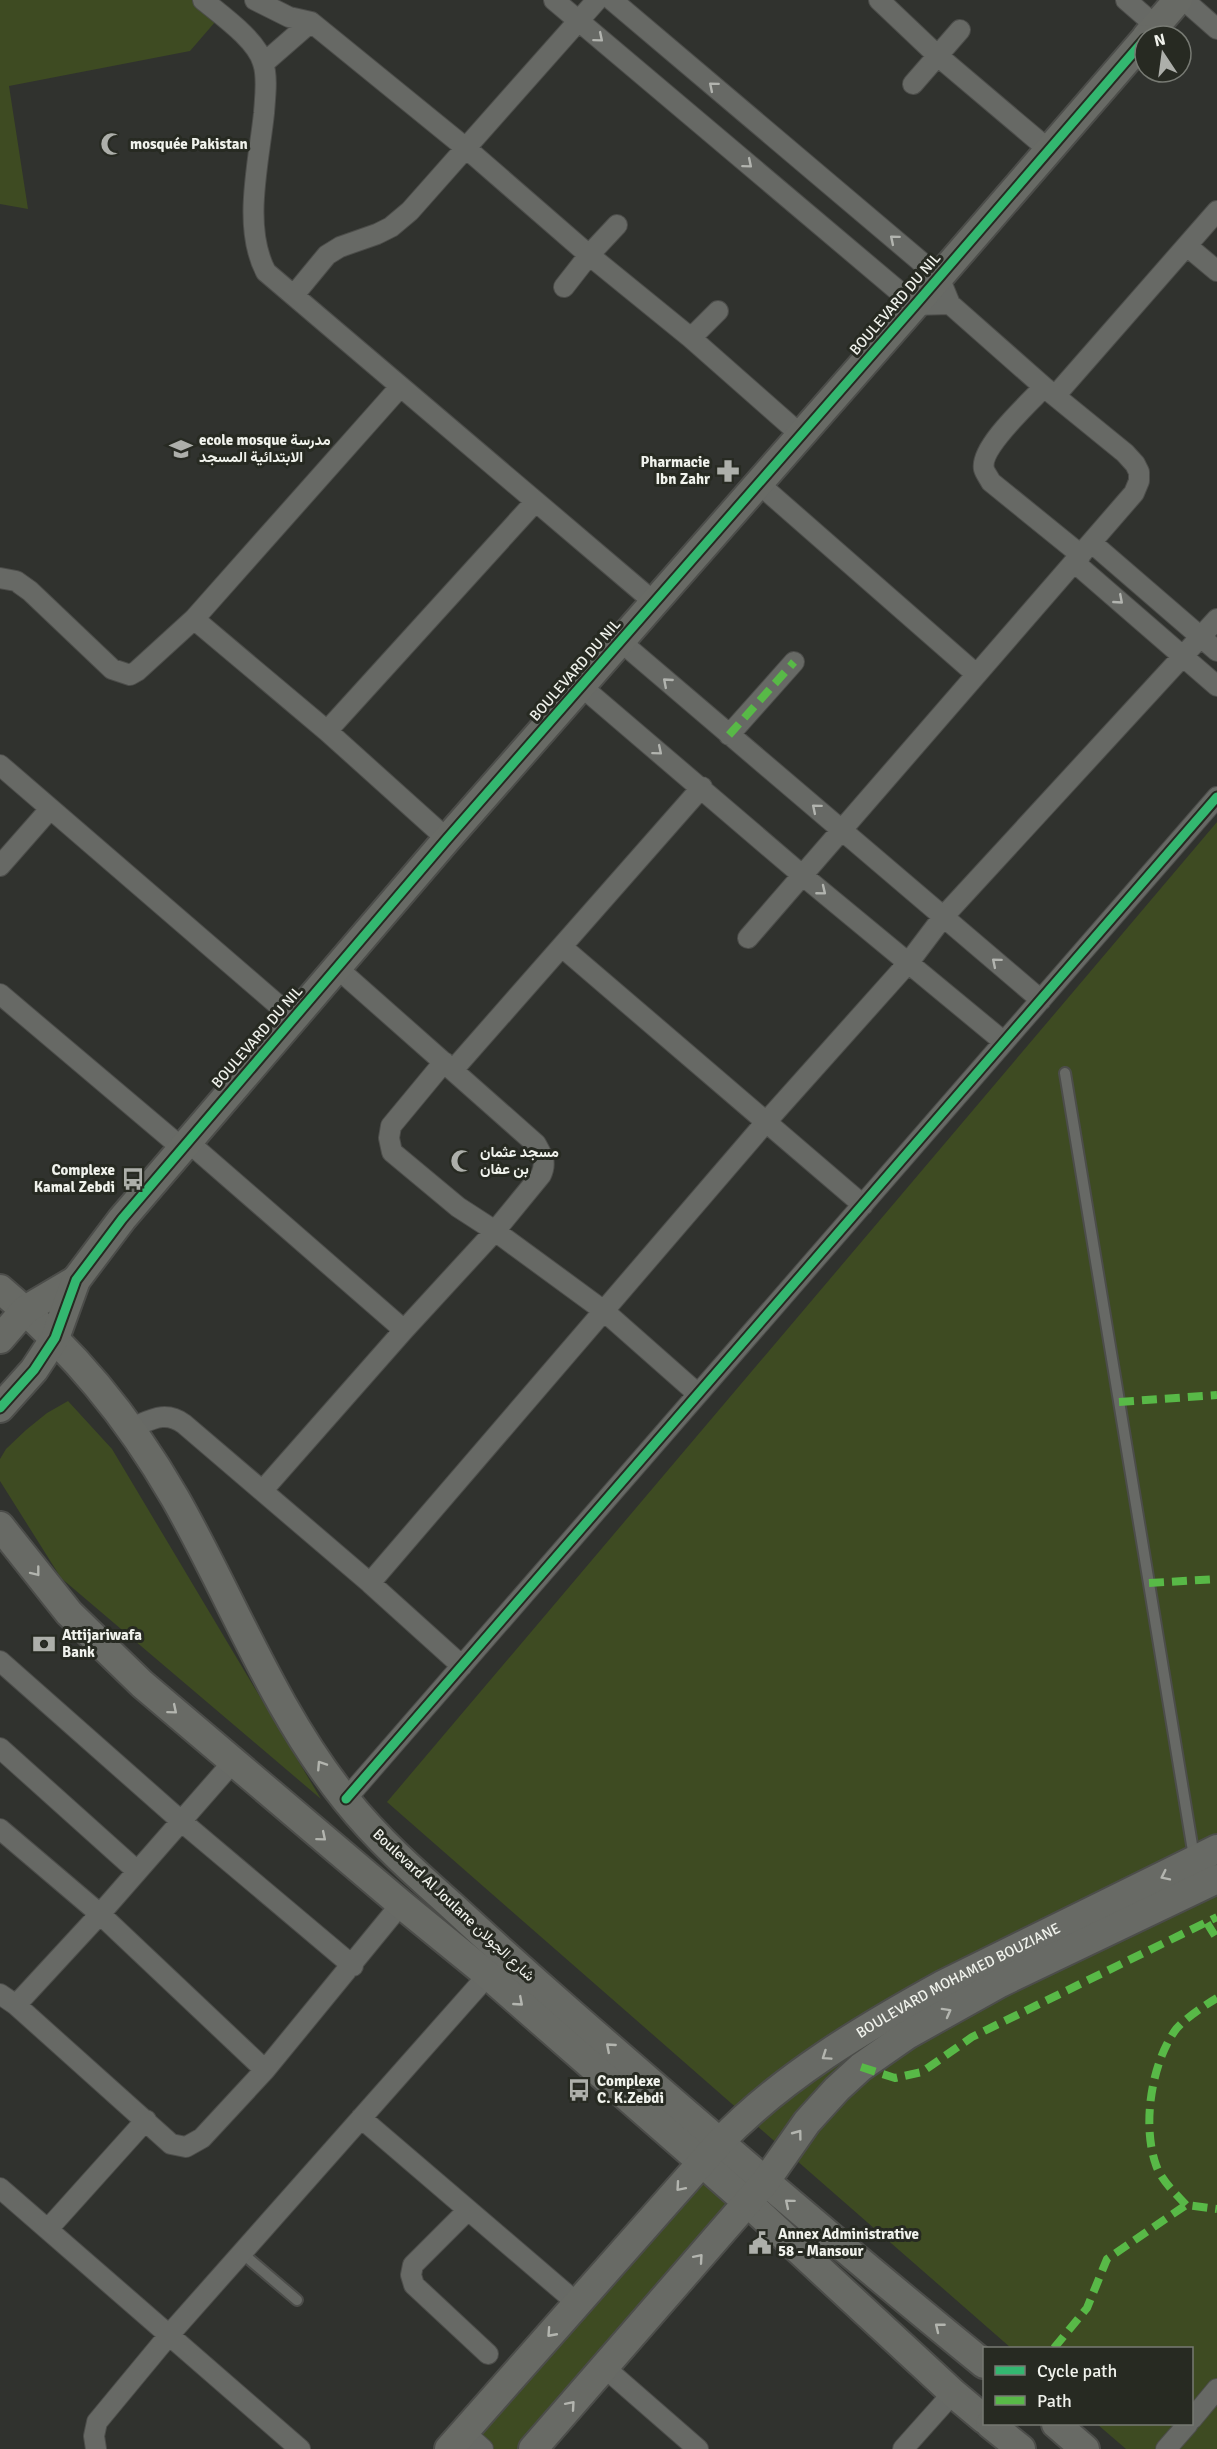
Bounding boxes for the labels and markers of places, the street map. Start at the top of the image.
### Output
mosque icon: mosquée Pakistan [99,131,125,157]
place label: mosquée Pakistan [130,135,248,153]
place label: ecole mosque مدرسة الابتدائية المسجد [199,431,331,466]
school or university icon: ecole mosque مدرسة الابتدائية المسجد [168,436,194,462]
place label: Pharmacie Ibn Zahr [640,453,710,488]
pharmacy icon: Pharmacie Ibn Zahr [715,458,741,484]
place label: مسجد عثمان بن عفان [480,1143,559,1178]
mosque icon: مسجد عثمان بن عفان [449,1148,475,1174]
place label: Complexe Kamal Zebdi [34,1161,115,1196]
bus stop icon: Complexe Kamal Zebdi [120,1166,146,1192]
place label: Attijariwafa Bank [62,1626,142,1661]
bank icon: Attijariwafa Bank [31,1631,57,1657]
place label: Complexe C. K.Zebdi [597,2072,664,2107]
bus stop icon: Complexe C. K.Zebdi [566,2077,592,2103]
place label: Annex Administrative 58 - Mansour [778,2225,919,2260]
public building icon: Annex Administrative 58 - Mansour [747,2230,773,2256]

